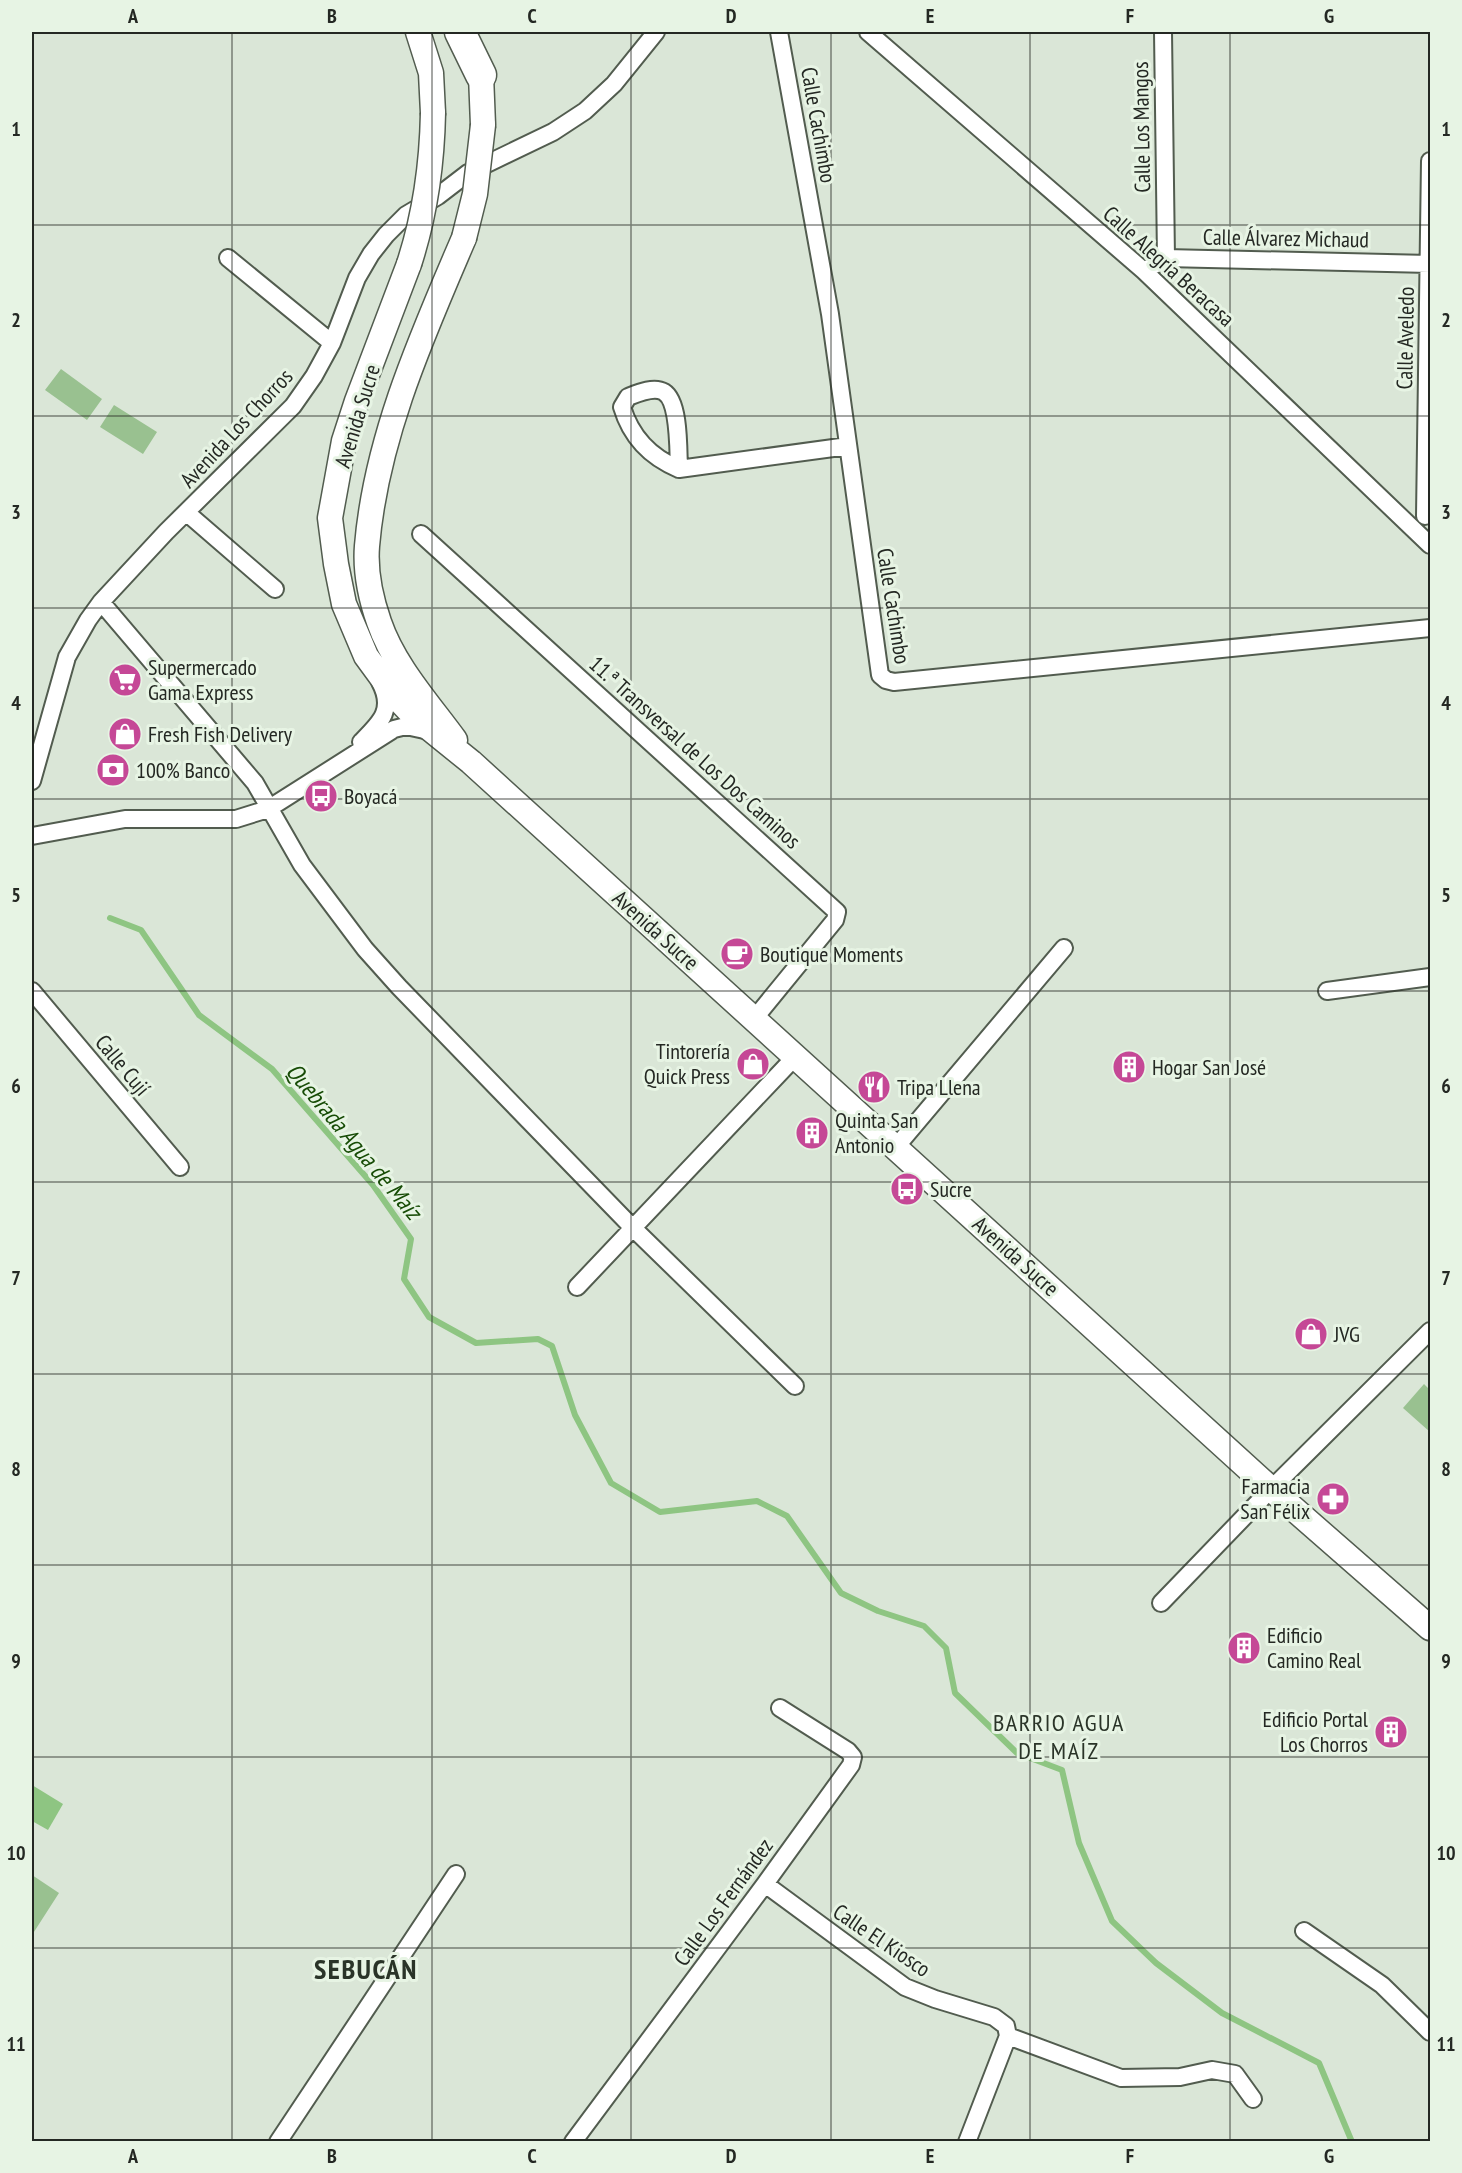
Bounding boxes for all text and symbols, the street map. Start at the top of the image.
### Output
text: A [127,3,139,29]
text: B [327,3,337,29]
text: C [527,3,537,29]
text: D [726,3,737,29]
text: E [926,3,934,29]
text: F [1126,3,1134,29]
text: G [1324,3,1334,29]
street label: Calle Los Mangos [1126,61,1156,193]
street label: Calle Cachimbo [795,65,843,185]
text: 1 [11,116,21,142]
text: 1 [1441,116,1451,142]
street label: Calle Alegría Beracasa [1097,200,1241,332]
street label: Calle Álvarez Michaud [1203,223,1369,253]
street label: Calle Aveledo [1390,286,1420,390]
text: 2 [11,307,21,333]
text: 2 [1441,307,1451,333]
street label: Avenida Sucre [328,361,386,471]
street label: Avenida Los Chorros [174,363,298,493]
text: 3 [11,499,21,525]
text: 3 [1441,499,1451,525]
street label: Calle Cachimbo [871,546,917,666]
street label: 11.ª Transversal de Los Dos Caminos [584,650,806,854]
place label: Supermercado Gama Express [148,653,257,706]
supermarket icon: Supermercado Gama Express [107,662,143,698]
text: 4 [11,690,21,716]
text: 4 [1441,690,1451,716]
shop icon: Fresh Fish Delivery [107,716,143,752]
place label: Fresh Fish Delivery [148,720,293,748]
bank icon: 100% Banco [95,752,131,788]
place label: 100% Banco [136,756,230,784]
bus stop icon: Boyacá [303,778,339,814]
place label: Boyacá [344,782,397,810]
text: 5 [11,882,21,908]
text: 5 [1441,882,1451,908]
street label: Avenida Sucre [607,884,705,976]
cafe icon: Boutique Moments [719,936,755,972]
place label: Boutique Moments [760,940,903,968]
street label: Calle Cují [89,1029,157,1102]
place label: Tintorería Quick Press [644,1037,730,1090]
shop icon: Tintorería Quick Press [735,1046,771,1082]
building icon: Hogar San José [1111,1049,1147,1085]
place label: Hogar San José [1152,1053,1266,1081]
water label: Quebrada Agua de Maíz [279,1056,430,1228]
restaurant icon: Tripa Llena [856,1069,892,1105]
text: 6 [11,1073,21,1099]
place label: Tripa Llena [897,1073,981,1101]
text: 6 [1441,1073,1451,1099]
place label: Quinta San Antonio [835,1106,918,1159]
building icon: Quinta San Antonio [794,1115,830,1151]
bus stop icon: Sucre [889,1171,925,1207]
place label: Sucre [930,1175,972,1203]
street label: Avenida Sucre [967,1210,1065,1302]
text: 7 [11,1265,21,1291]
text: 7 [1441,1265,1451,1291]
shop icon: JVG [1293,1316,1329,1352]
place label: JVG [1333,1320,1360,1348]
text: 8 [11,1456,21,1482]
text: 8 [1441,1456,1451,1482]
place label: Farmacia San Félix [1240,1472,1310,1525]
pharmacy icon: Farmacia San Félix [1315,1481,1351,1517]
place label: Edificio Camino Real [1267,1621,1362,1674]
building icon: Edificio Camino Real [1226,1630,1262,1666]
text: 9 [11,1648,21,1674]
text: 9 [1441,1648,1451,1674]
place label: Edificio Portal Los Chorros [1263,1705,1369,1758]
district label: BARRIO AGUA DE MAÍZ [993,1707,1125,1766]
building icon: Edificio Portal Los Chorros [1373,1714,1409,1750]
street label: Calle Los Fernández [667,1833,779,1971]
text: 10 [6,1840,26,1866]
text: 10 [1436,1840,1456,1866]
street label: Calle El Kiosco [828,1897,936,1983]
district label: SEBUCÁN [314,1950,418,1987]
text: 11 [6,2031,26,2057]
text: 11 [1436,2031,1456,2057]
text: A [127,2143,139,2169]
text: B [327,2143,337,2169]
text: C [527,2143,537,2169]
text: D [726,2143,737,2169]
text: E [926,2143,934,2169]
text: F [1126,2143,1134,2169]
text: G [1324,2143,1334,2169]

